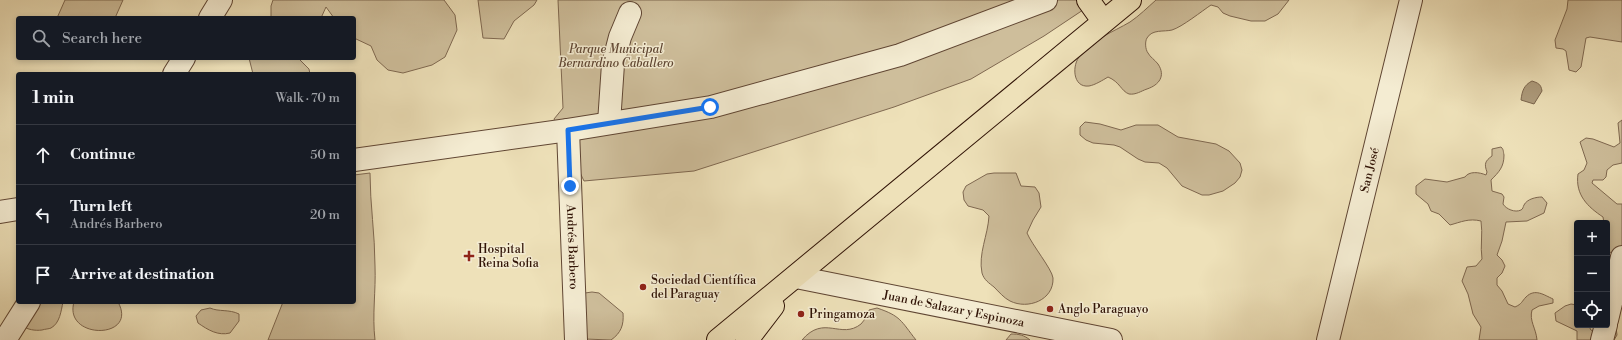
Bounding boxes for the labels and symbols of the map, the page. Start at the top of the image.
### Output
park label: Parque Municipal Bernardino Caballero [557,42,674,71]
route start [701,98,719,116]
street label: San José [1357,146,1382,194]
route end [561,177,579,195]
street label: Andrés Barbero [563,203,582,290]
place label: Hospital Reina Sofia [478,242,540,271]
marker: Hospital Reina Sofia [463,250,475,262]
place label: Sociedad Científica del Paraguay [651,273,757,302]
marker: Sociedad Científica del Paraguay [638,282,648,292]
street label: Juan de Salazar y Espinoza [881,287,1027,330]
place label: Anglo Paraguayo [1057,302,1149,317]
marker: Anglo Paraguayo [1045,304,1055,314]
place label: Pringamoza [809,307,876,322]
marker: Pringamoza [796,309,806,319]

